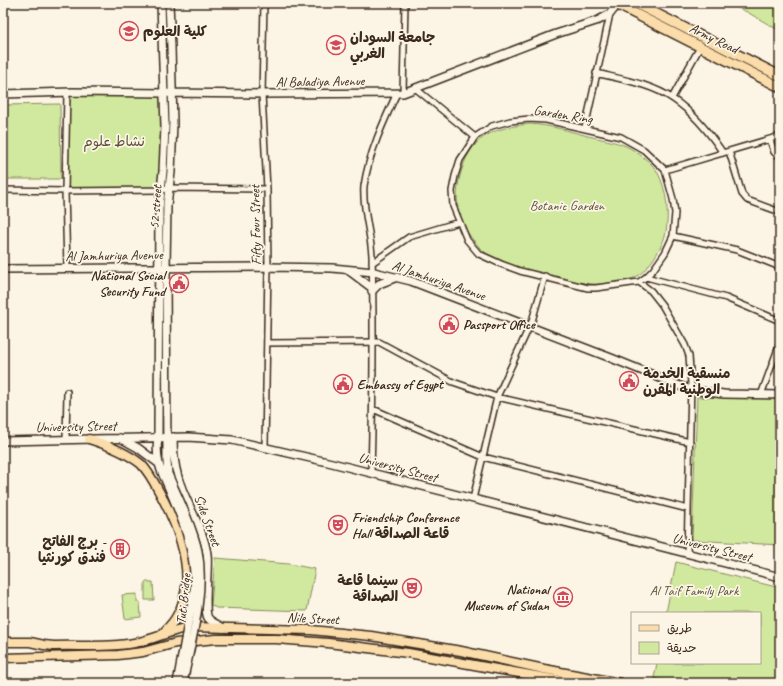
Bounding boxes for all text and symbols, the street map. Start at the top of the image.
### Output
street label: Army Road [687,19,743,59]
school or university icon: كلية العلوم [118,20,140,42]
place label: كلية العلوم [143,23,208,42]
place label: جامعة السودان الغربي [350,29,435,66]
school or university icon: جامعة السودان الغربي [325,34,347,56]
street label: Al Baladiya Avenue [276,72,366,91]
street label: Garden Ring [532,101,594,128]
park label: نشاط علوم [83,133,145,152]
street label: 52 street [145,183,166,230]
street label: Fifty Four Street [246,183,265,265]
park label: Botanic Garden [530,197,605,214]
street label: Al Jamhuriya Avenue [65,246,164,265]
street label: Al Jamhuriya Avenue [390,257,489,305]
place label: National Social Security Fund [91,267,168,300]
public building icon: National Social Security Fund [168,272,190,294]
public building icon: Passport Office [438,313,460,335]
place label: Passport Office [463,316,536,333]
place label: منسقية الخدمة الوطنية المقرن [643,365,730,399]
public building icon: منسقية الخدمة الوطنية المقرن [618,370,640,392]
public building icon: Embassy of Egypt [332,373,354,395]
place label: Embassy of Egypt [357,376,444,393]
street label: University Street [36,417,119,436]
street label: University Street [357,449,441,487]
street label: Side Street [190,492,225,549]
place label: Friendship Conference Hall قاعة الصداقة [352,509,460,542]
theatre icon: Friendship Conference Hall قاعة الصداقة [327,514,349,536]
street label: University Street [671,529,755,566]
place label: برج الفاتح - فندق كورنثيا [38,533,107,567]
building icon: برج الفاتح - فندق كورنثيا [109,538,131,560]
street label: Tuti Bridge [172,571,195,625]
place label: سينما قاعة الصداقة [337,572,398,605]
theatre icon: سينما قاعة الصداقة [401,577,423,599]
place label: National Museum of Sudan [464,581,551,614]
park label: Al Taif Family Park [650,582,740,599]
museum icon: National Museum of Sudan [552,586,574,608]
street label: Nile Street [287,609,341,628]
legend [631,612,761,664]
text: طريق [667,620,692,636]
text: حديقة [667,640,696,656]

